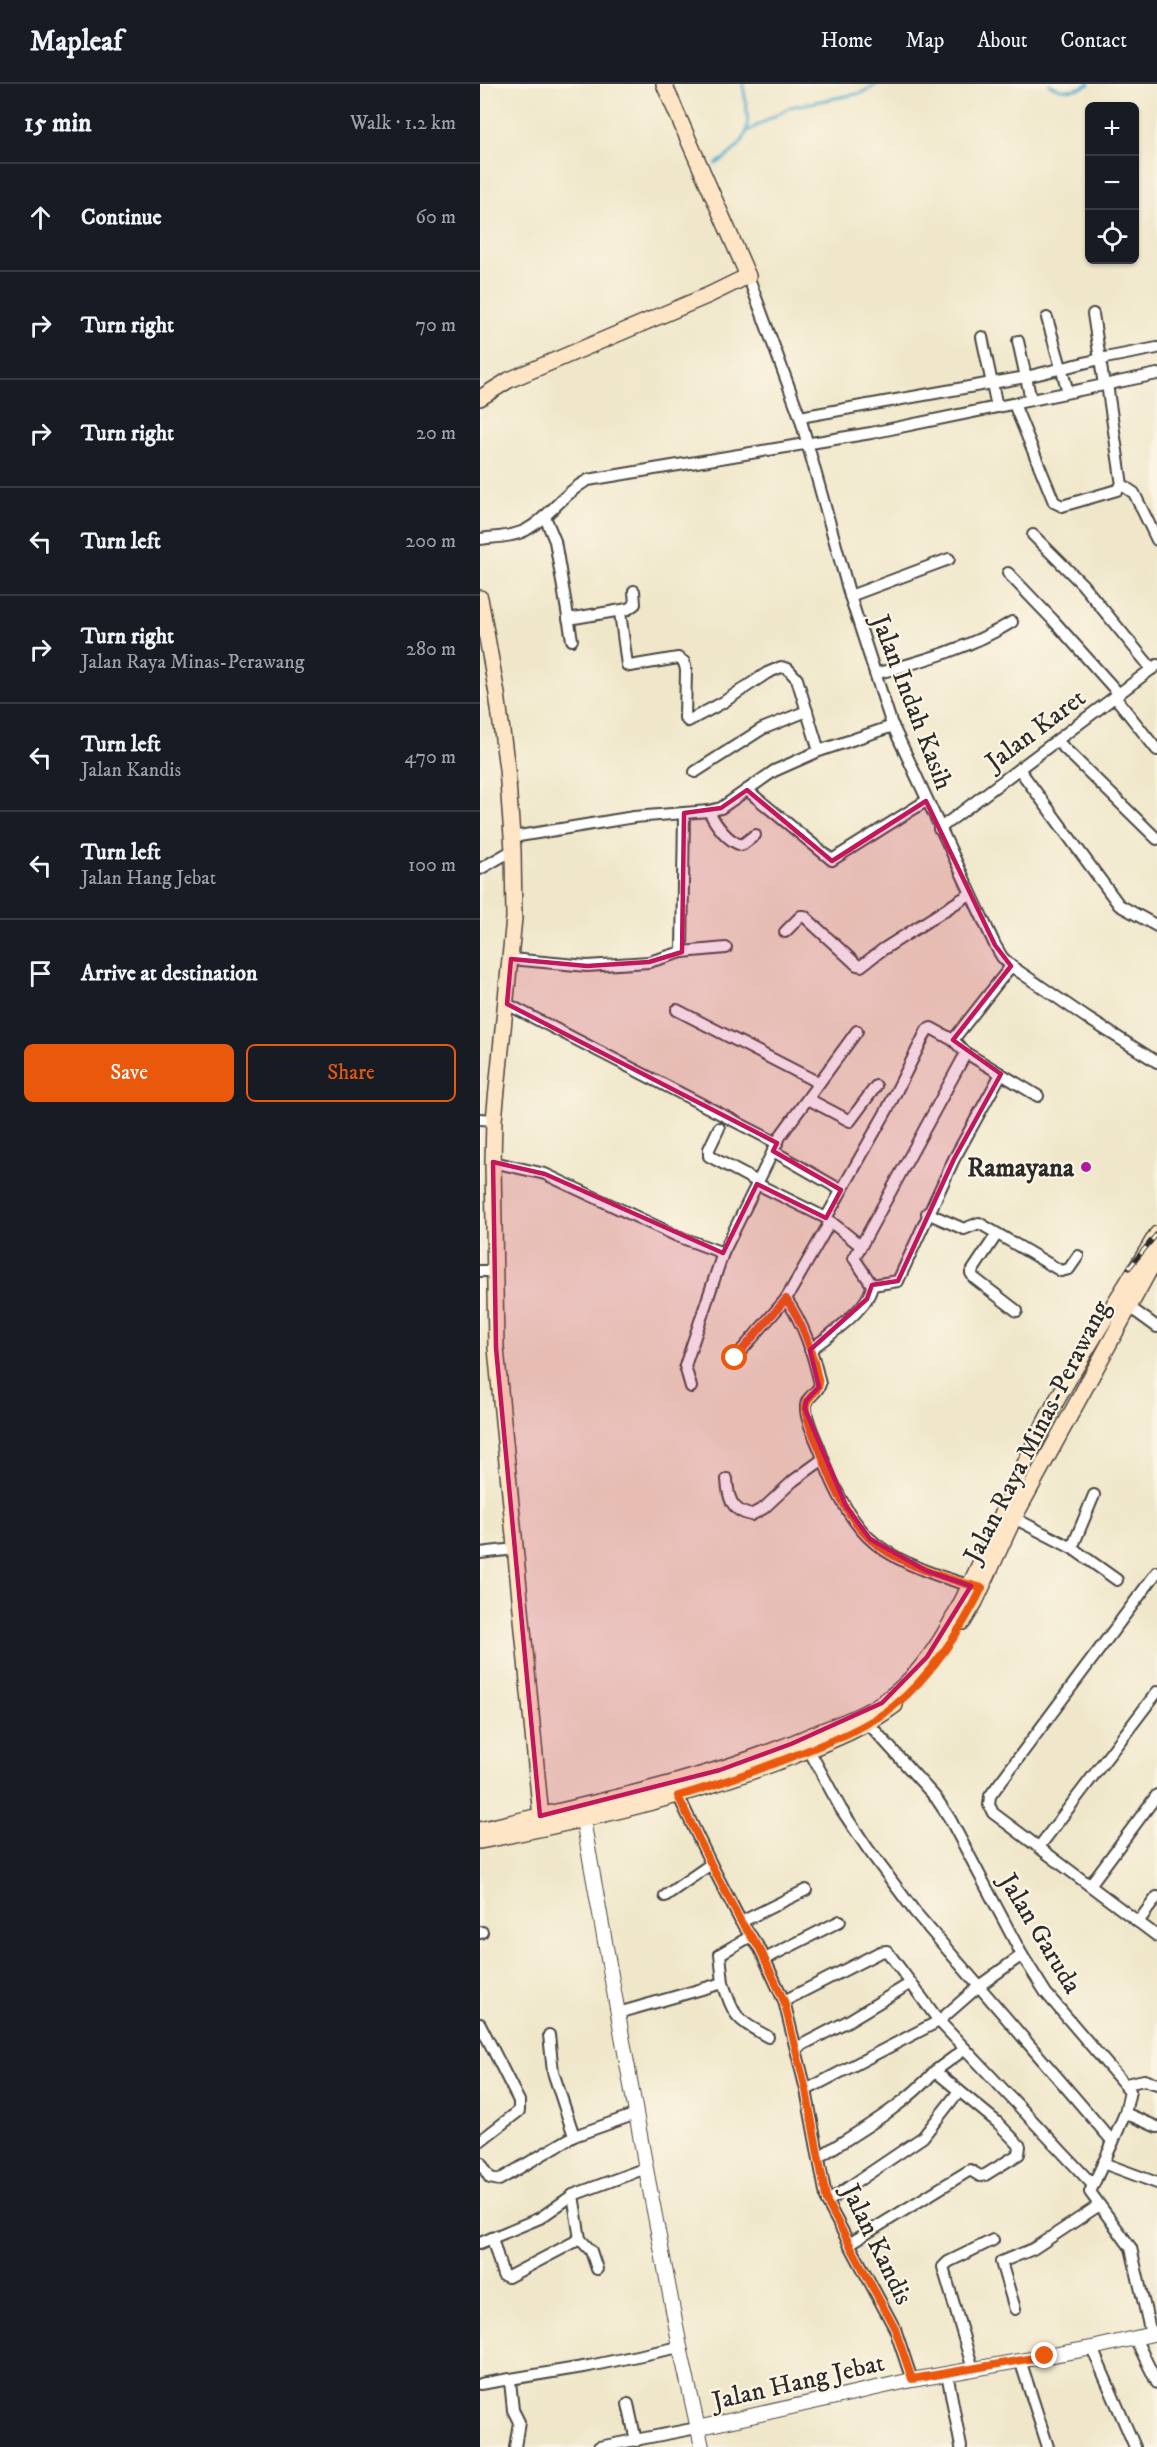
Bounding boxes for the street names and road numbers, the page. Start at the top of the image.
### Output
street label: Jalan Indah Kasih [862,609,960,795]
street label: Jalan Karet [978,682,1093,780]
street label: Jalan Raya Minas-Perawang [956,1295,1118,1570]
street label: Jalan Garuda [990,1866,1088,2000]
street label: Jalan Kandis [832,2177,920,2310]
street label: Jalan Hang Jebat [707,2347,888,2419]

